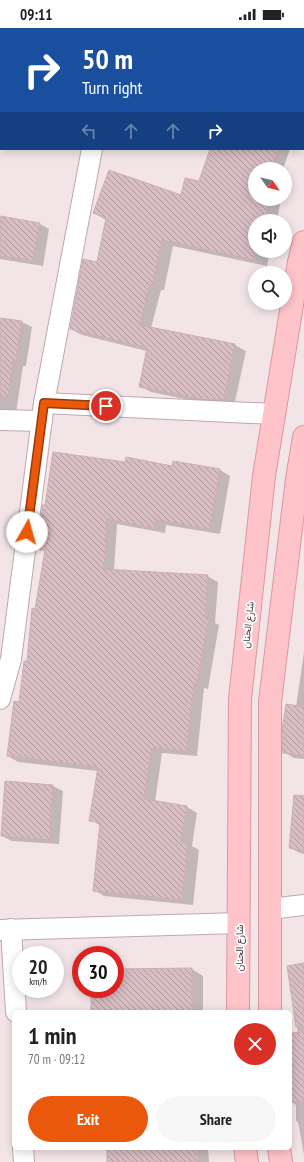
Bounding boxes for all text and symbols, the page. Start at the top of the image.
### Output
text: 09:11 [20,5,52,24]
text: 50 m [82,40,133,77]
icon: right [16,44,68,96]
text: Turn right [82,76,142,99]
icon: left [78,120,100,142]
icon: ahead [120,120,142,142]
icon: ahead [162,120,184,142]
icon: right [204,120,226,142]
north arrow [248,162,292,206]
map controls [248,162,292,310]
button: sound [248,214,292,258]
button: search [248,266,292,310]
pin [89,389,123,423]
icon: arrive [95,395,117,417]
position arrow [6,511,48,553]
street label: شارع الحنان [239,601,257,649]
street label: شارع الحنان [233,924,246,972]
speed limit sign: 30 [72,946,124,998]
text: 20 [28,954,48,980]
text: km/h [29,975,47,988]
text: 1 min [28,1020,76,1051]
button: close [234,1023,276,1065]
text: 70 m · 09:12 [28,1051,85,1068]
button: Exit [28,1096,148,1142]
button: Share [156,1096,276,1142]

